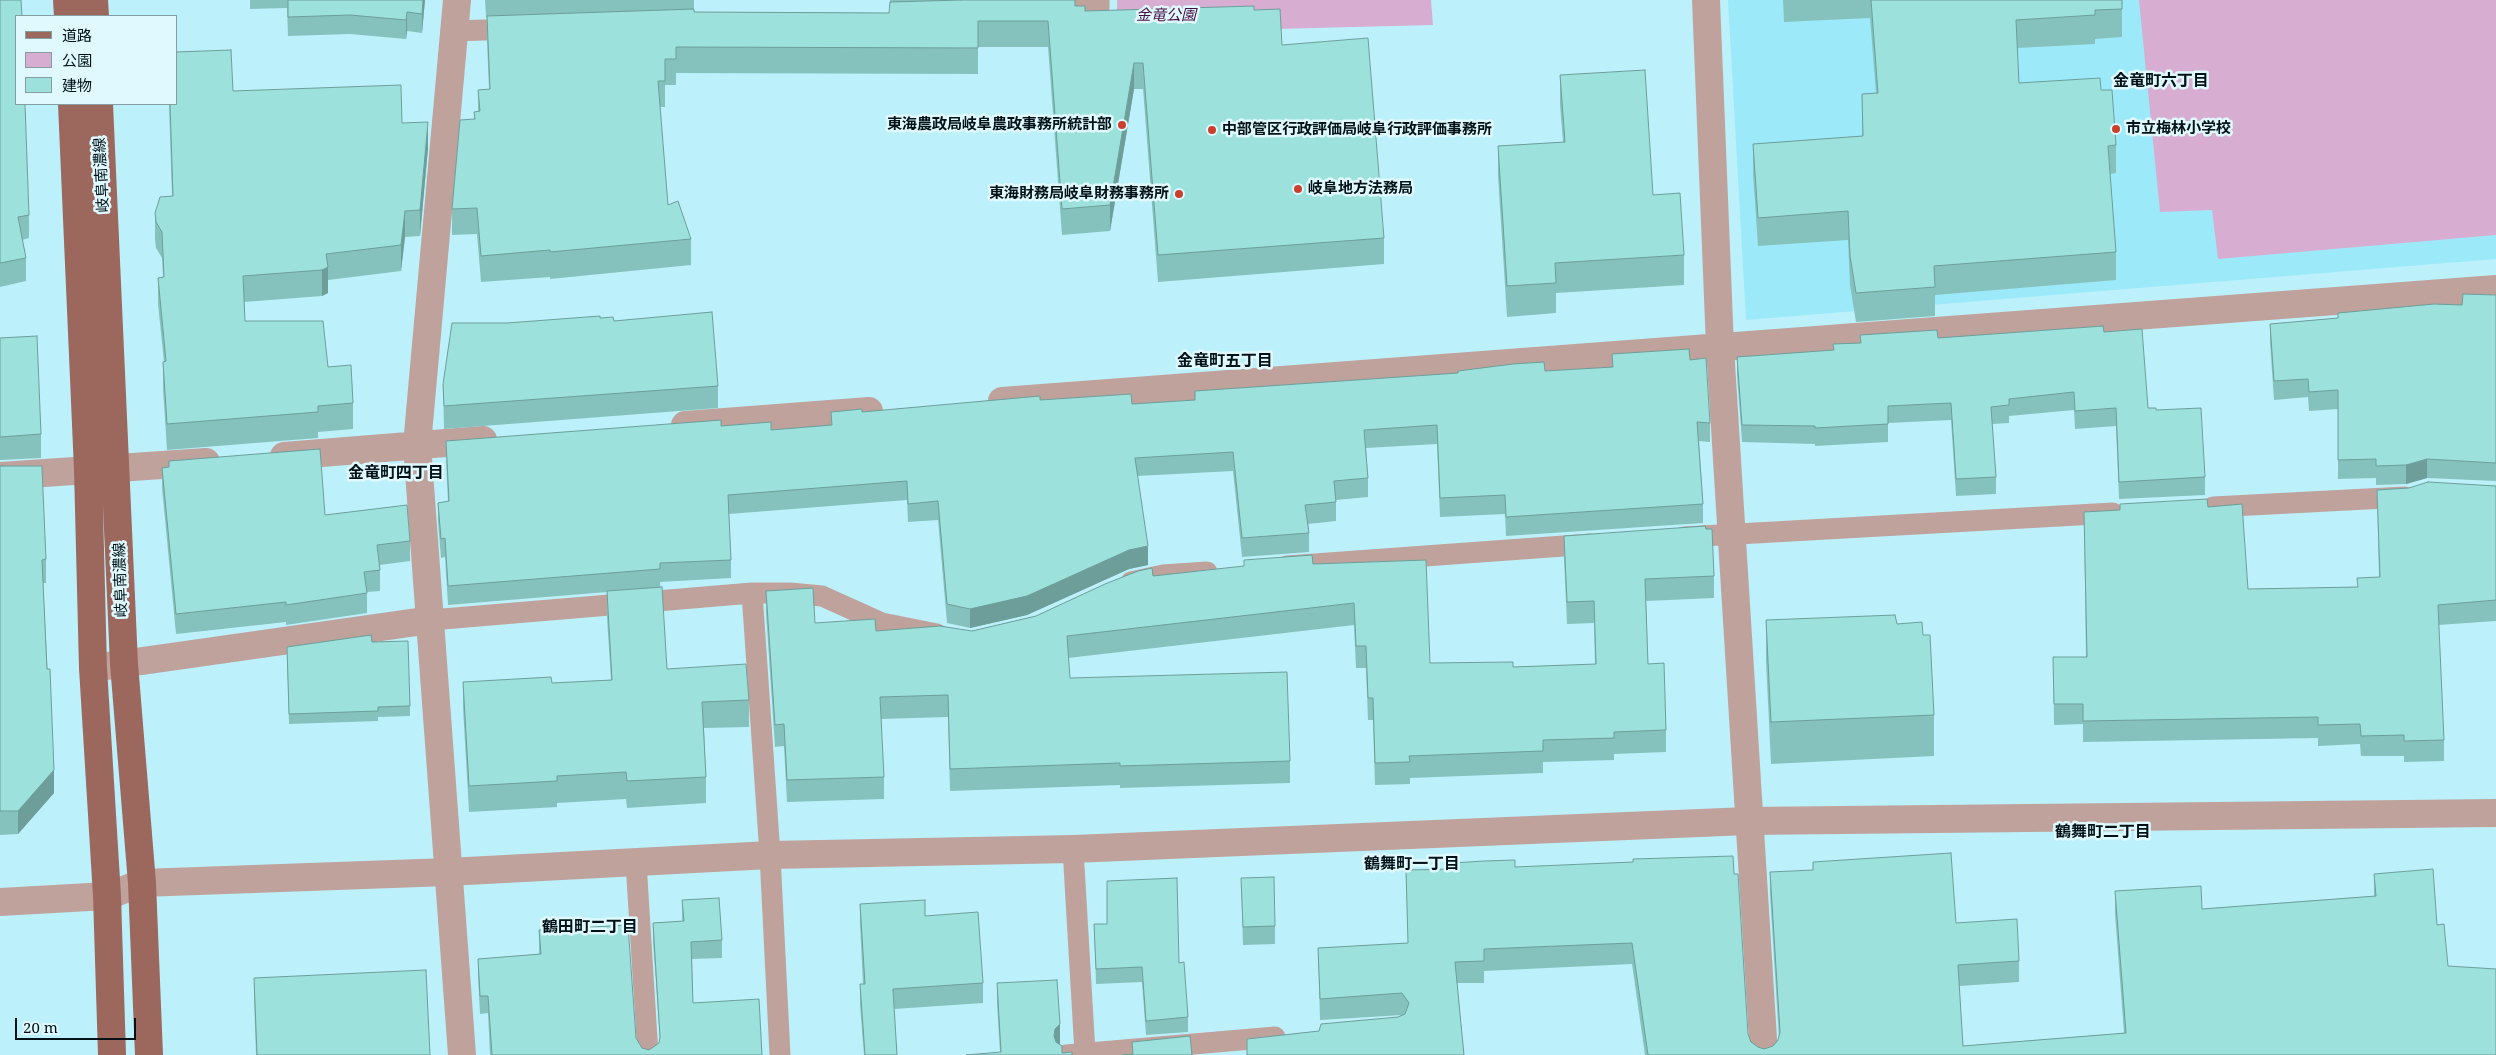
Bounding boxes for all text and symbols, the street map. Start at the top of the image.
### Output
park label: 金竜公園 [1136,7,1196,25]
legend [15,15,178,105]
text: 道路 [62,25,92,45]
text: 公園 [62,50,92,70]
district label: 金竜町六丁目 [2113,71,2209,91]
text: 建物 [62,75,92,95]
place label: 東海農政局岐阜農政事務所統計部 [887,116,1112,134]
marker: 東海農政局岐阜農政事務所統計部 [1116,119,1128,131]
place label: 市立梅林小学校 [2126,120,2231,138]
place label: 中部管区行政評価局岐阜行政評価事務所 [1222,121,1492,139]
marker: 市立梅林小学校 [2110,123,2122,135]
marker: 中部管区行政評価局岐阜行政評価事務所 [1206,124,1218,136]
street label: 岐阜南濃線 [91,137,113,213]
place label: 岐阜地方法務局 [1308,180,1413,198]
marker: 岐阜地方法務局 [1292,183,1304,195]
place label: 東海財務局岐阜財務事務所 [989,185,1169,203]
marker: 東海財務局岐阜財務事務所 [1173,188,1185,200]
district label: 金竜町五丁目 [1177,351,1273,371]
district label: 金竜町四丁目 [348,463,444,483]
street label: 岐阜南濃線 [111,542,131,618]
district label: 鶴舞町二丁目 [2055,822,2151,842]
district label: 鶴舞町一丁目 [1364,854,1460,874]
district label: 鶴田町二丁目 [542,917,638,937]
scale bar [18,1008,139,1040]
text: 20 m [23,1017,58,1037]

